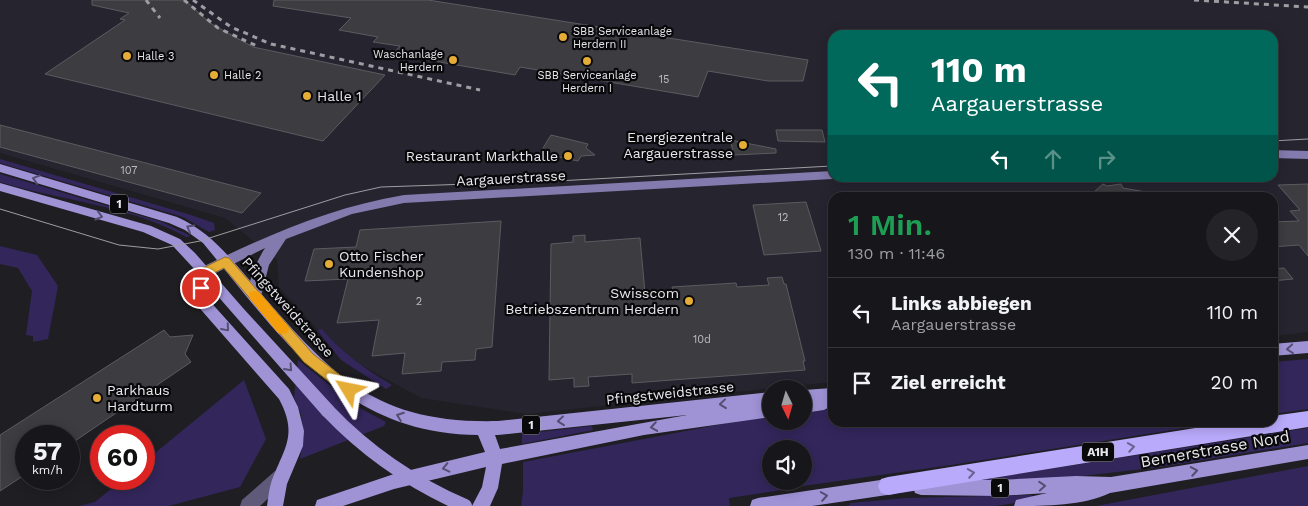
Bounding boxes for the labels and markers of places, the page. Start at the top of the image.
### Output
place label: SBB Serviceanlage Herdern II [573,25,672,51]
marker: SBB Serviceanlage Herdern II [557,31,569,43]
place label: Waschanlage Herdern [373,48,443,74]
marker: Halle 3 [121,50,133,62]
place label: Halle 3 [137,50,174,63]
marker: Waschanlage Herdern [447,54,459,66]
marker: SBB Serviceanlage Herdern I [581,55,593,67]
marker: Halle 2 [208,69,220,81]
place label: Halle 2 [224,69,261,82]
place label: SBB Serviceanlage Herdern I [537,69,637,95]
place label: Halle 1 [317,88,362,104]
marker: Halle 1 [301,90,313,102]
place label: Energiezentrale Aargauerstrasse [623,129,733,161]
marker: Energiezentrale Aargauerstrasse [737,139,749,151]
place label: Restaurant Markthalle [406,148,558,164]
marker: Restaurant Markthalle [562,150,574,162]
place label: Otto Fischer Kundenshop [339,248,424,280]
marker: Otto Fischer Kundenshop [323,258,335,270]
pin [180,267,222,309]
place label: Swisscom Betriebszentrum Herdern [505,285,679,317]
marker: Swisscom Betriebszentrum Herdern [683,295,695,307]
place label: Parkhaus Hardturm [107,382,173,414]
marker: Parkhaus Hardturm [91,392,103,404]

